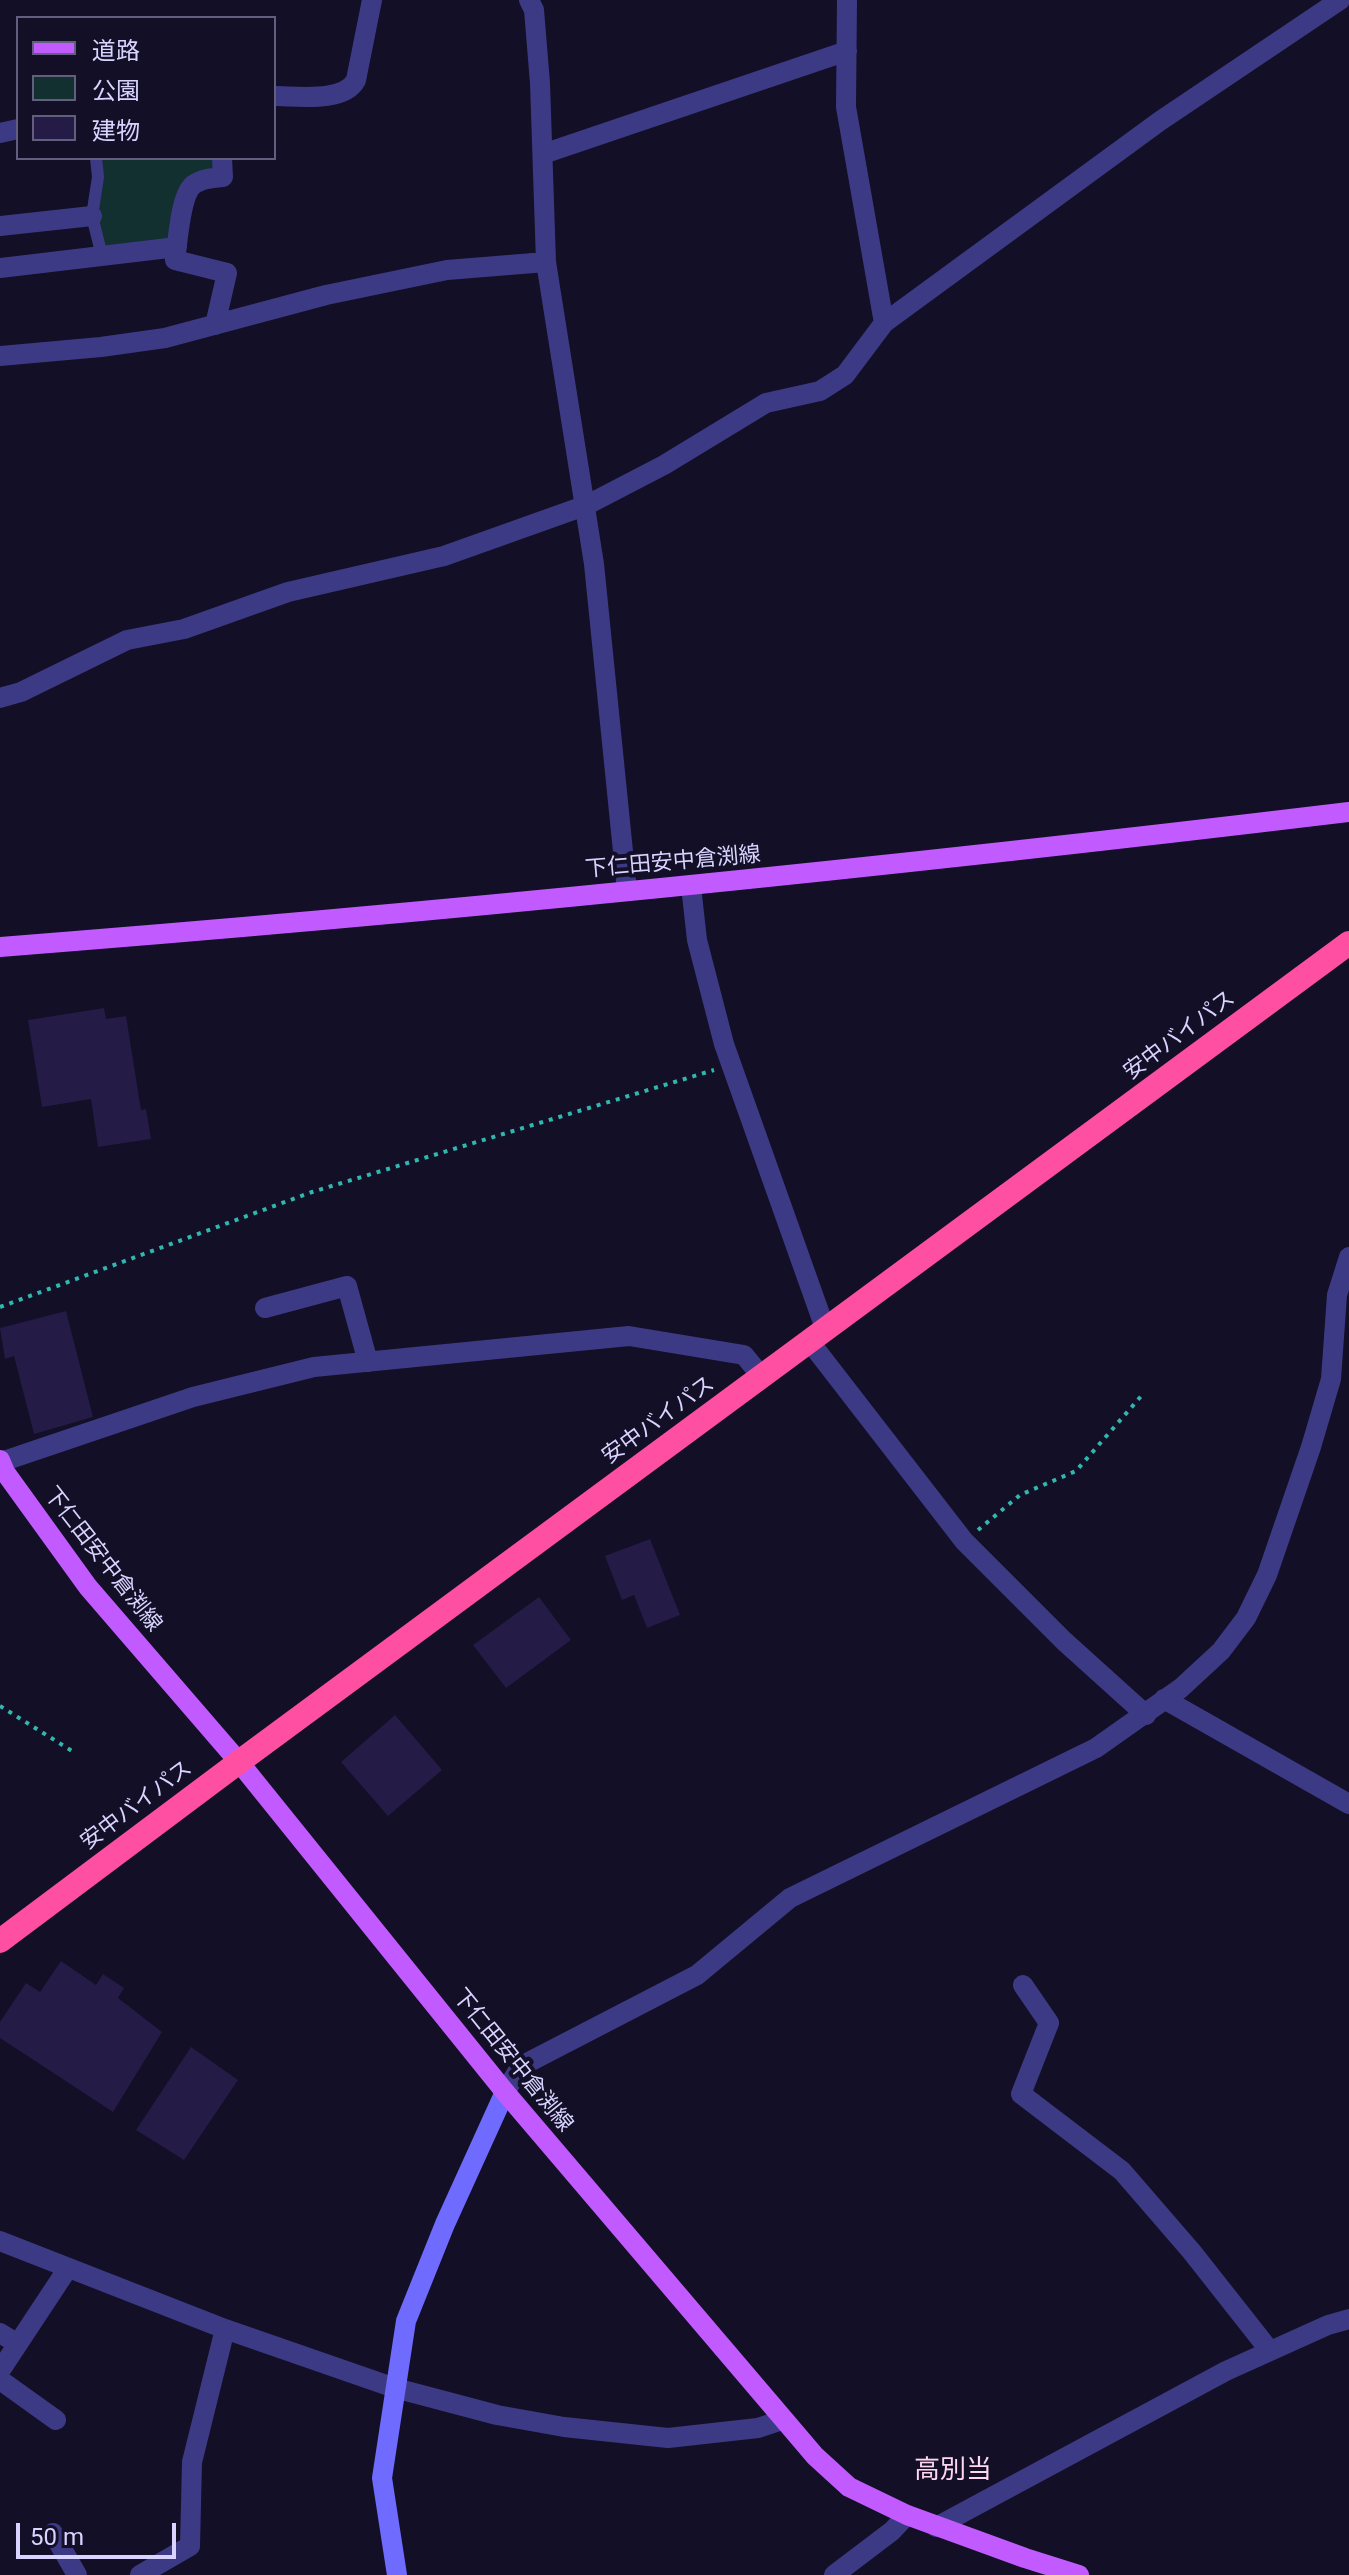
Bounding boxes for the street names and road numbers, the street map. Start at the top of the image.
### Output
street label: 下仁田安中倉渕線 [584,842,762,884]
street label: 安中バイパス [1119,986,1241,1086]
street label: 安中バイパス [598,1372,720,1470]
street label: 下仁田安中倉渕線 [37,1483,167,1637]
street label: 安中バイパス [76,1756,198,1856]
street label: 下仁田安中倉渕線 [446,1984,578,2138]

